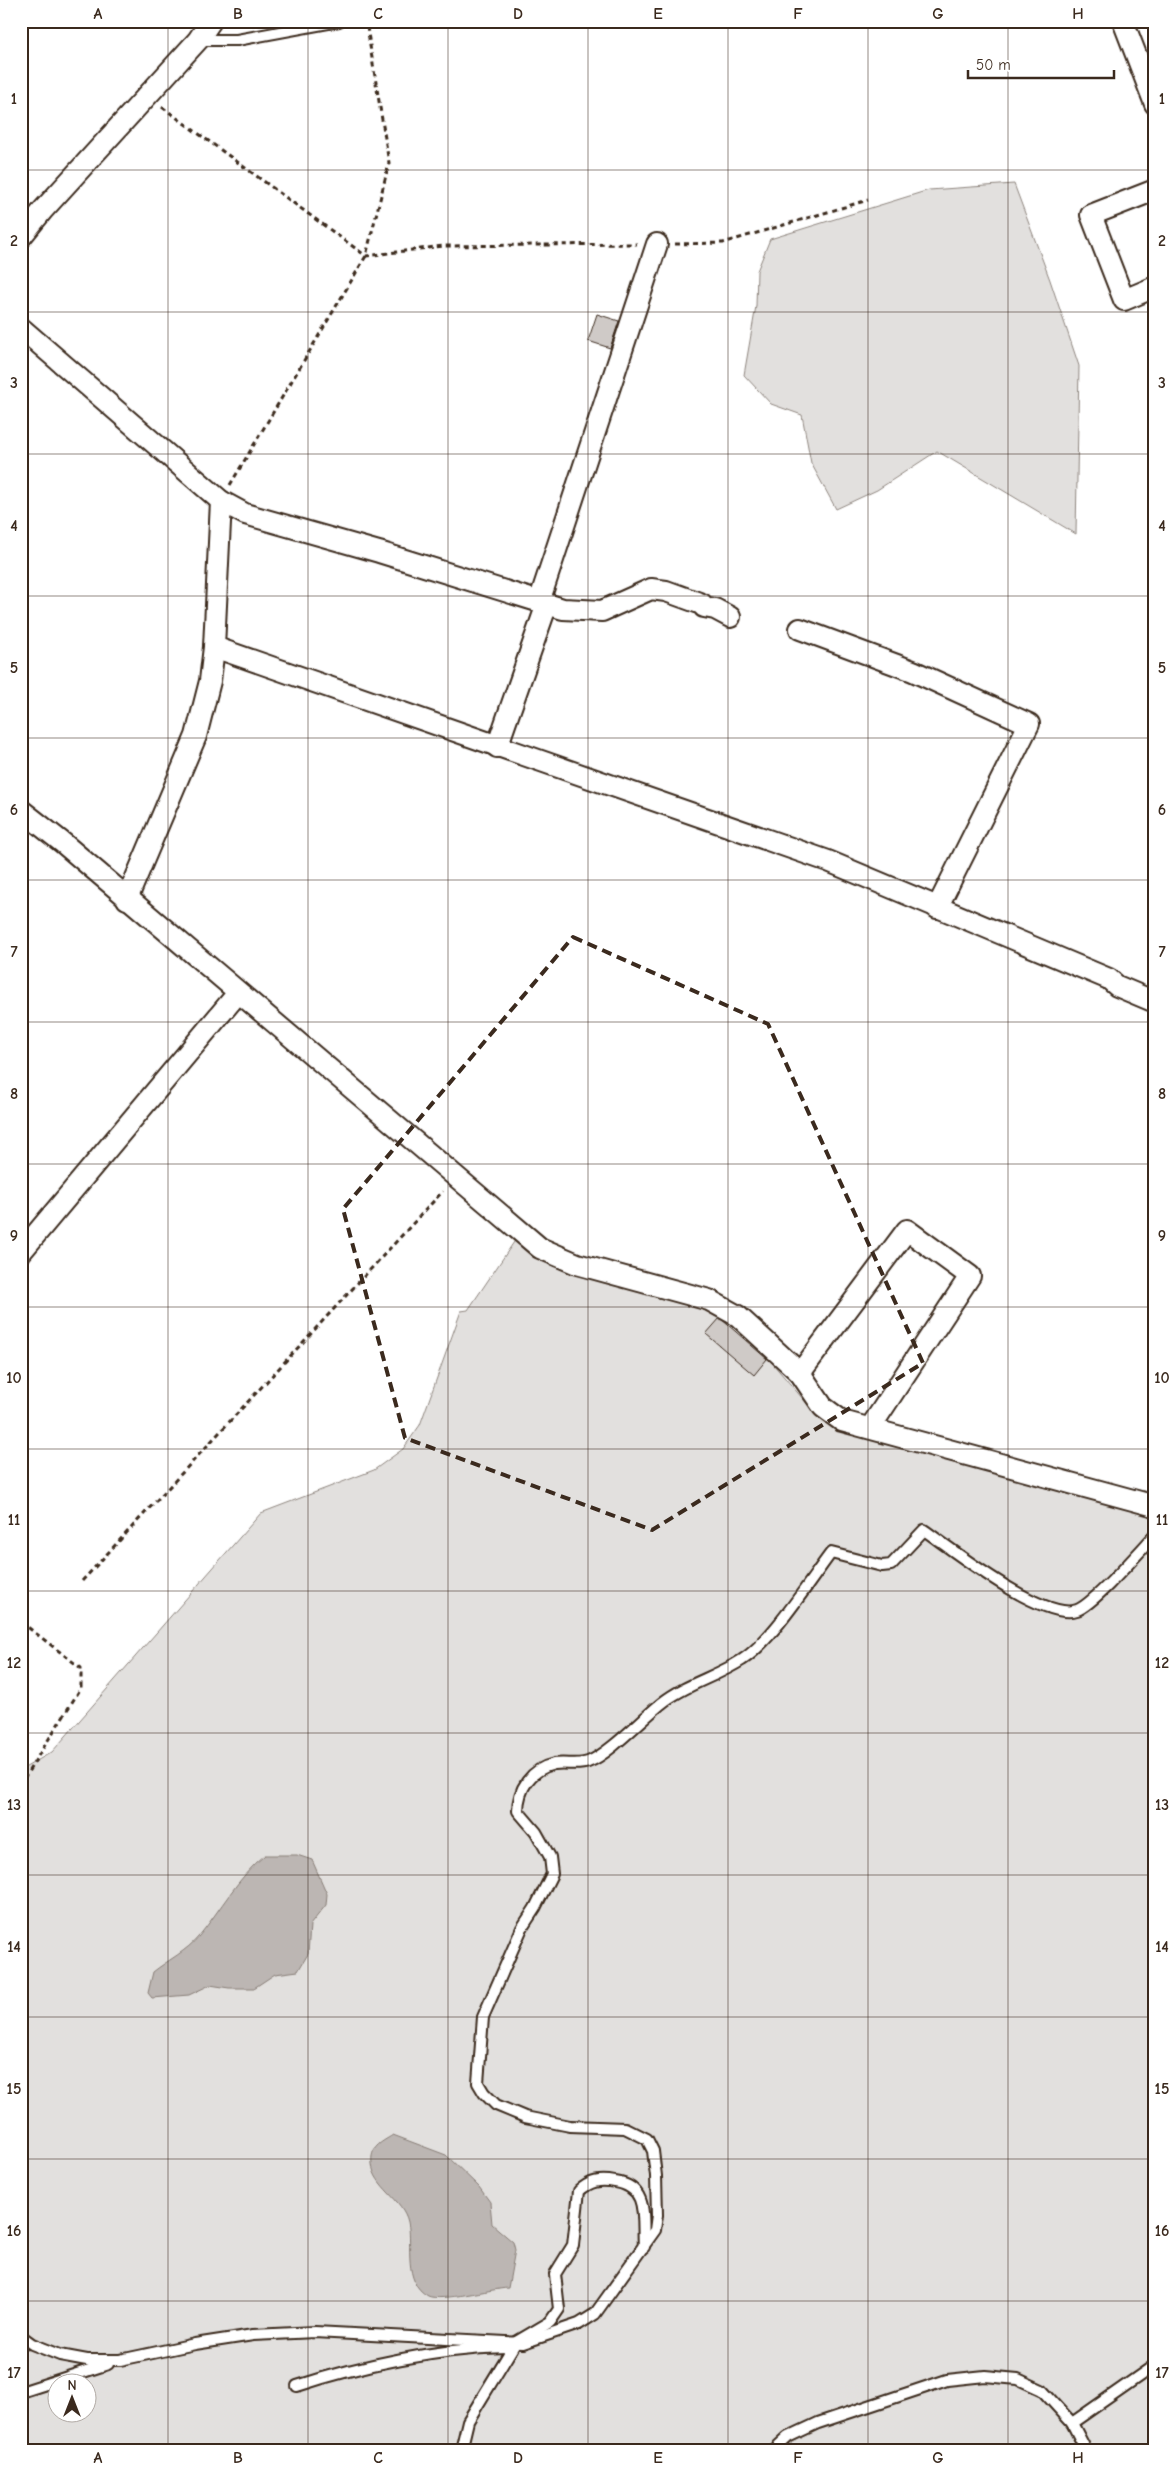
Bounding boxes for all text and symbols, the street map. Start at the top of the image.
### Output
text: A [94,5,103,23]
text: B [233,5,243,23]
text: C [373,5,383,23]
text: D [513,5,523,23]
text: E [653,5,663,23]
text: F [793,5,803,23]
text: G [932,5,944,23]
text: H [1072,5,1084,23]
scale bar [968,48,1115,80]
text: 50 m [976,56,1011,74]
text: 1 [11,90,17,108]
text: 1 [1159,90,1165,108]
text: 2 [10,232,18,250]
text: 2 [1158,232,1166,250]
text: 3 [10,374,18,392]
text: 3 [1158,374,1166,392]
text: 4 [10,517,18,535]
text: 4 [1158,517,1166,535]
text: 5 [10,659,18,677]
text: 5 [1158,659,1166,677]
text: 6 [10,801,18,819]
text: 6 [1158,801,1166,819]
text: 7 [10,943,18,961]
text: 7 [1158,943,1166,961]
text: 8 [10,1085,18,1103]
text: 8 [1158,1085,1166,1103]
text: 9 [10,1227,18,1245]
text: 9 [1158,1227,1166,1245]
text: 10 [6,1369,22,1387]
text: 10 [1154,1369,1170,1387]
text: 11 [8,1511,20,1529]
text: 11 [1156,1511,1168,1529]
text: 12 [7,1654,21,1672]
text: 12 [1155,1654,1169,1672]
text: 13 [7,1796,21,1814]
text: 13 [1155,1796,1169,1814]
text: 14 [7,1938,21,1956]
text: 14 [1155,1938,1169,1956]
text: 15 [7,2080,21,2098]
text: 15 [1155,2080,1169,2098]
text: 16 [7,2222,21,2240]
text: 16 [1155,2222,1169,2240]
text: 17 [7,2364,22,2382]
text: 17 [1155,2364,1170,2382]
north arrow [48,2374,98,2424]
text: N [67,2377,77,2394]
text: A [94,2449,103,2467]
text: B [233,2449,243,2467]
text: C [373,2449,383,2467]
text: D [513,2449,523,2467]
text: E [653,2449,663,2467]
text: F [793,2449,803,2467]
text: G [932,2449,944,2467]
text: H [1072,2449,1084,2467]

